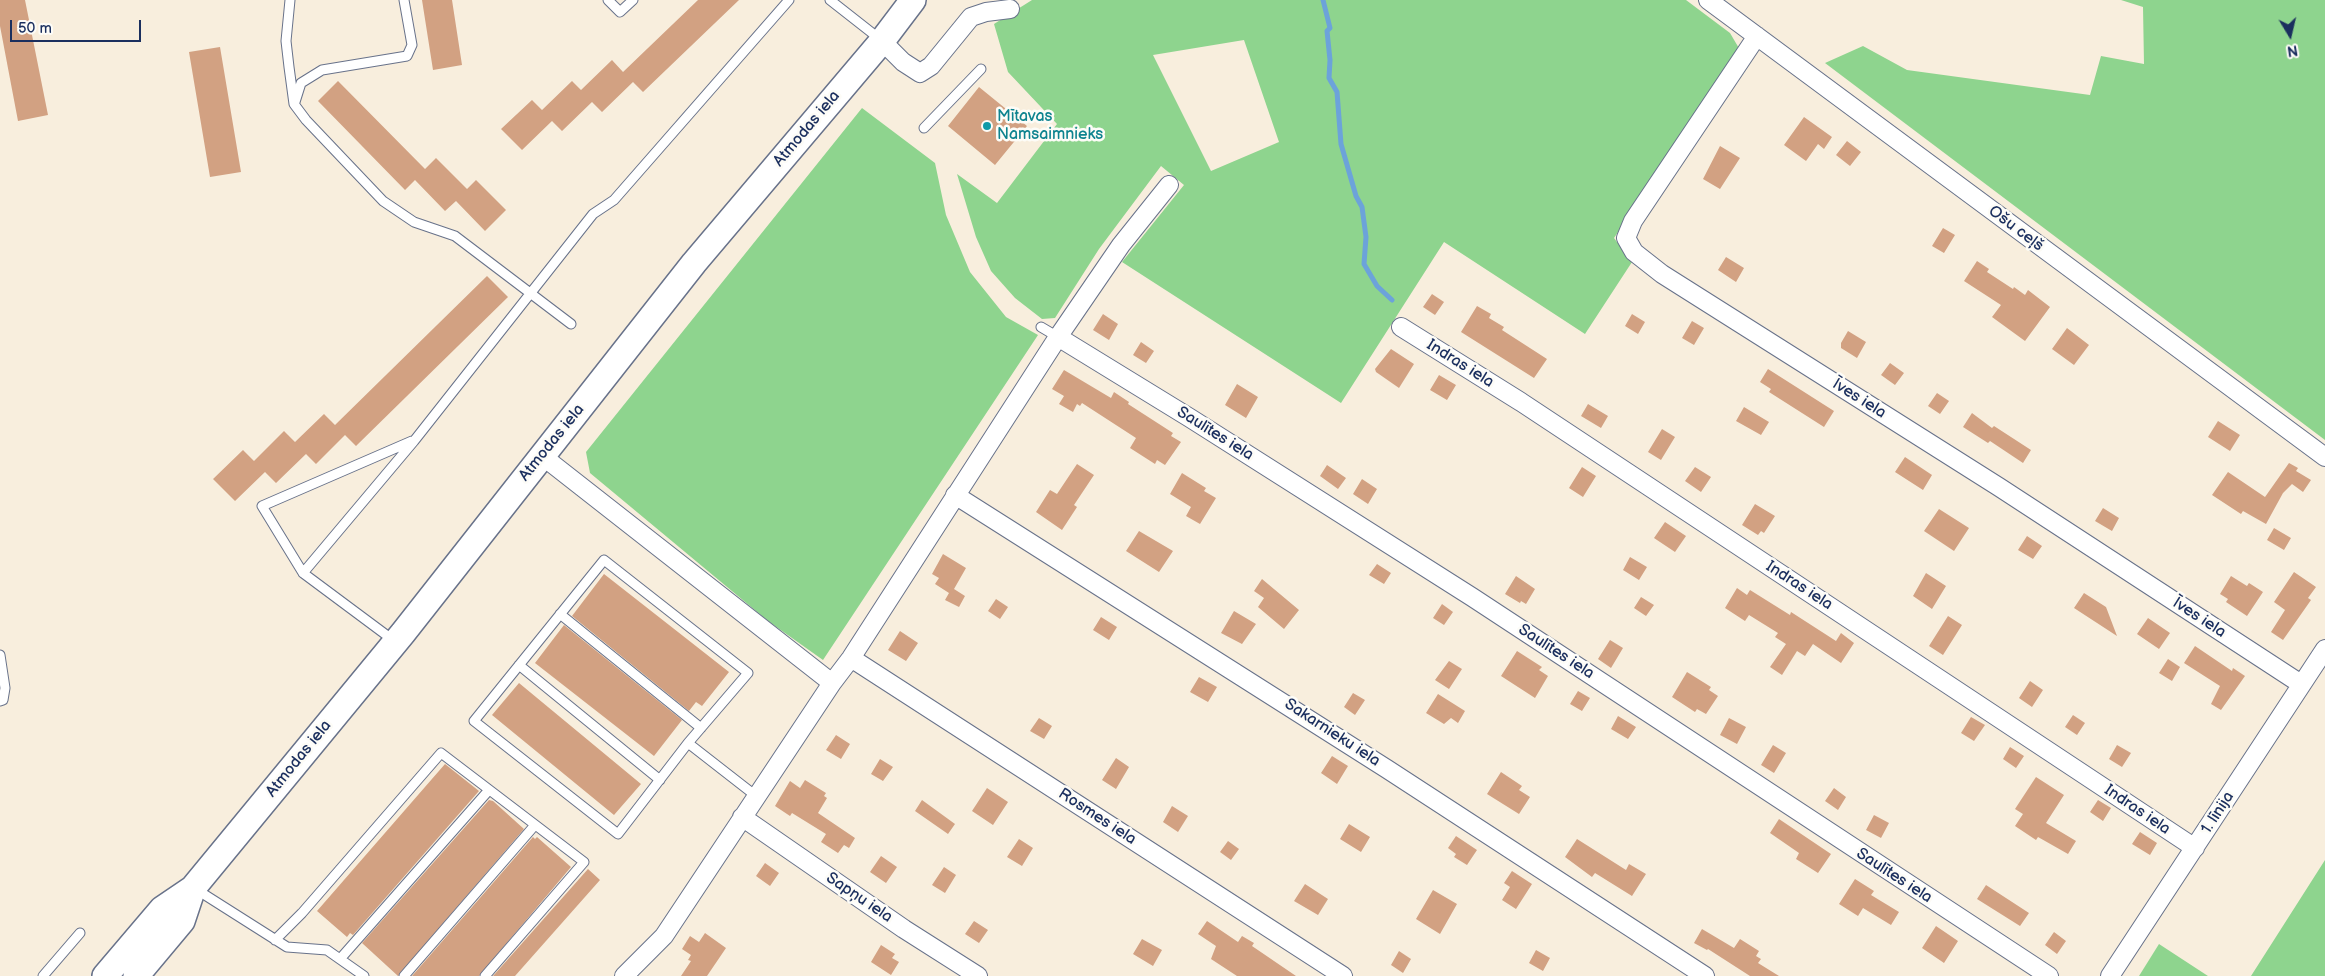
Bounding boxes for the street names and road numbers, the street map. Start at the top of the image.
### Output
street label: Atmodas iela [770,87,844,171]
street label: Ošu ceļš [1984,202,2048,256]
street label: Indras iela [1423,336,1497,392]
street label: Īves iela [1829,375,1889,423]
street label: Atmodas iela [515,401,589,485]
street label: Saulītes iela [1173,403,1257,465]
street label: Indras iela [1762,557,1836,615]
street label: Īves iela [2169,594,2229,642]
street label: Saulītes iela [1514,620,1598,684]
street label: Sakarnieku iela [1281,695,1383,771]
street label: Atmodas iela [262,717,336,801]
street label: Indras iela [2100,781,2174,839]
street label: Rosmes iela [1054,785,1140,849]
street label: 1. līnija [2197,788,2239,838]
street label: Saulītes iela [1852,844,1936,908]
street label: Sapņu iela [822,869,896,927]

